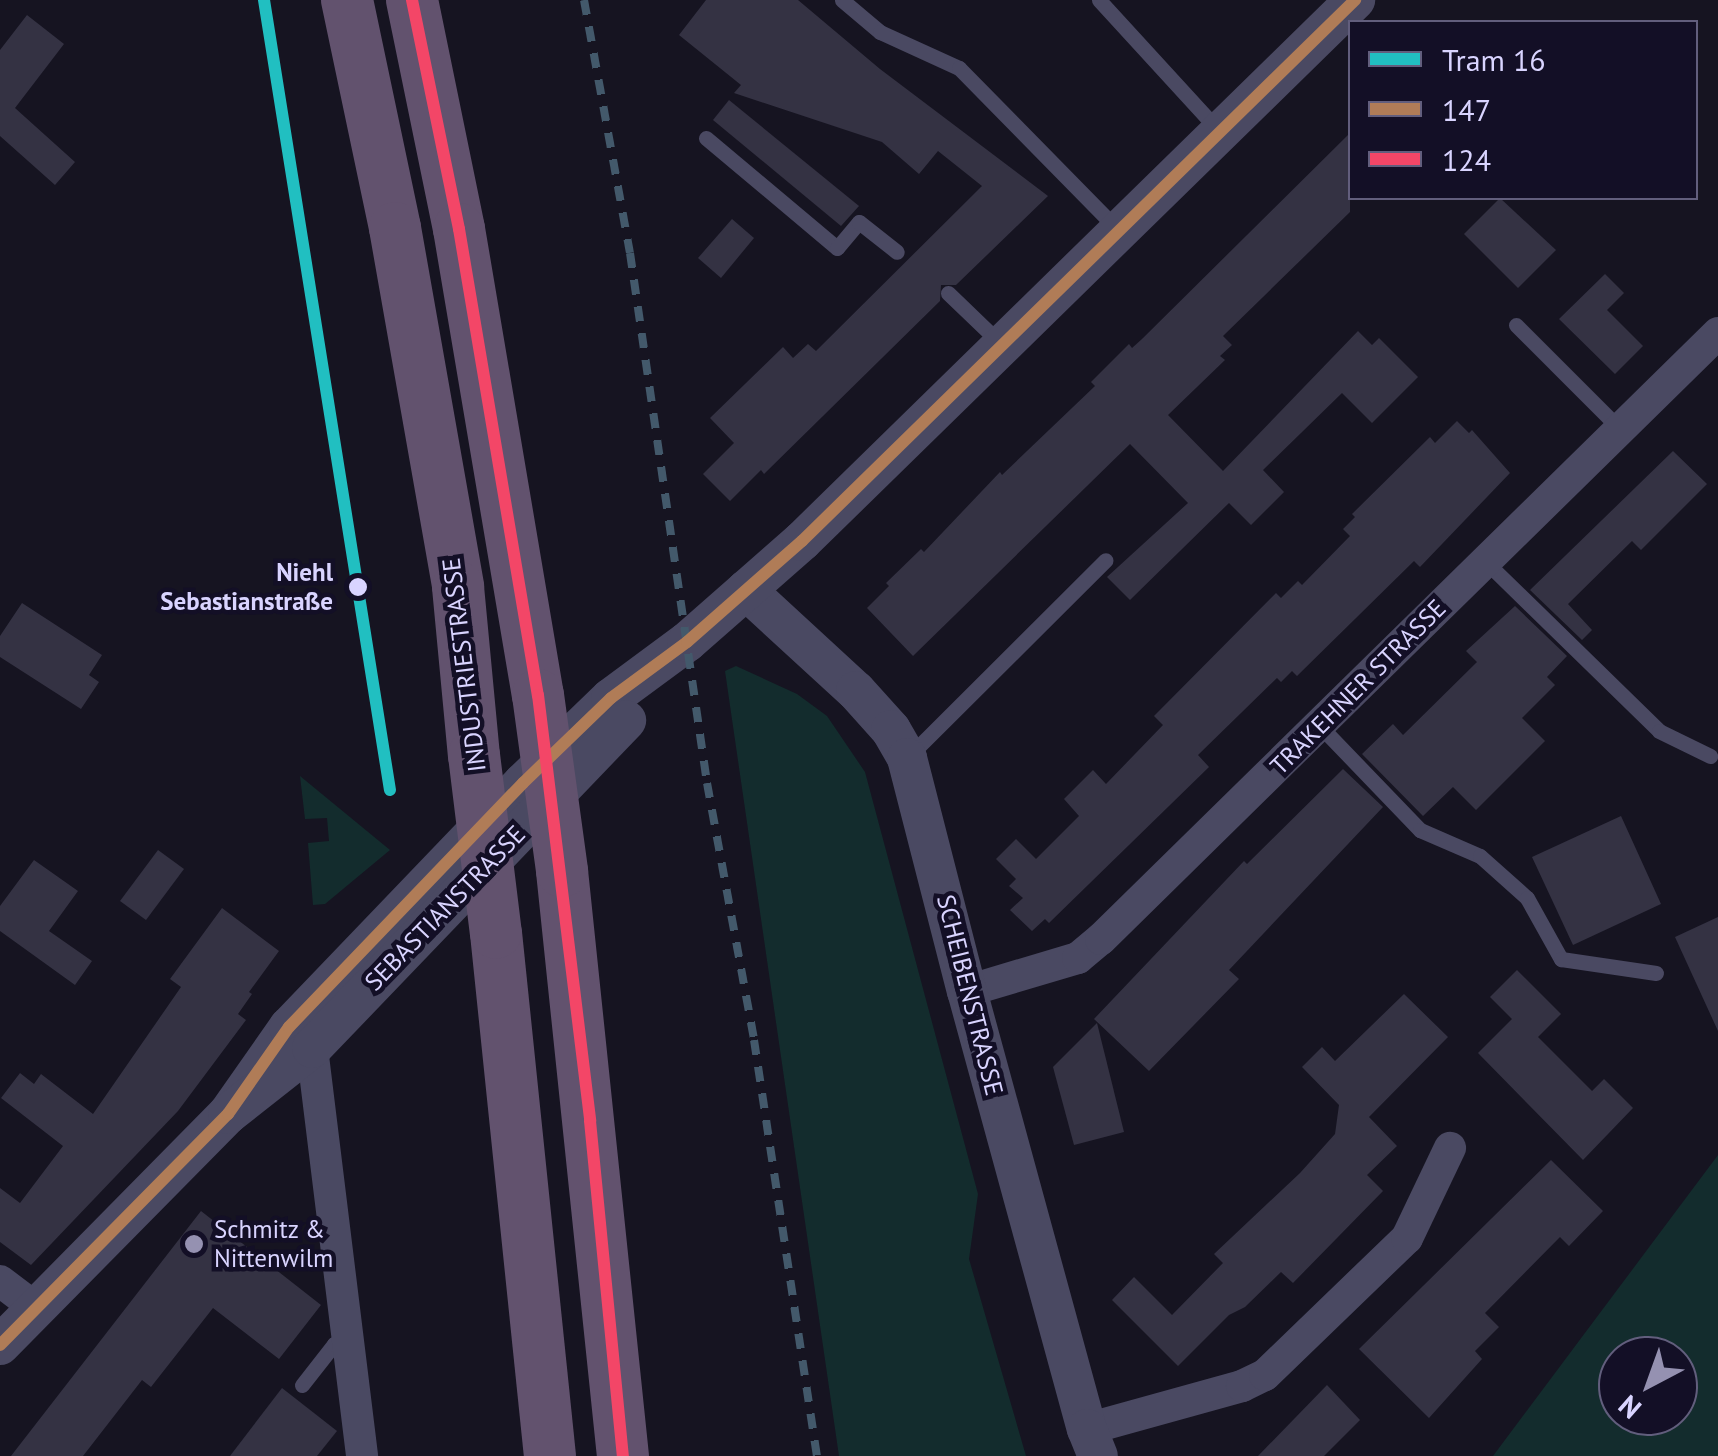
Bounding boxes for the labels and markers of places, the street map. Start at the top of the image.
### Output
place label: Niehl Sebastianstraße [160,558,333,617]
marker: Niehl Sebastianstraße [342,571,374,603]
place label: Schmitz & Nittenwilm [214,1215,333,1274]
marker: Schmitz & Nittenwilm [183,1233,205,1255]

